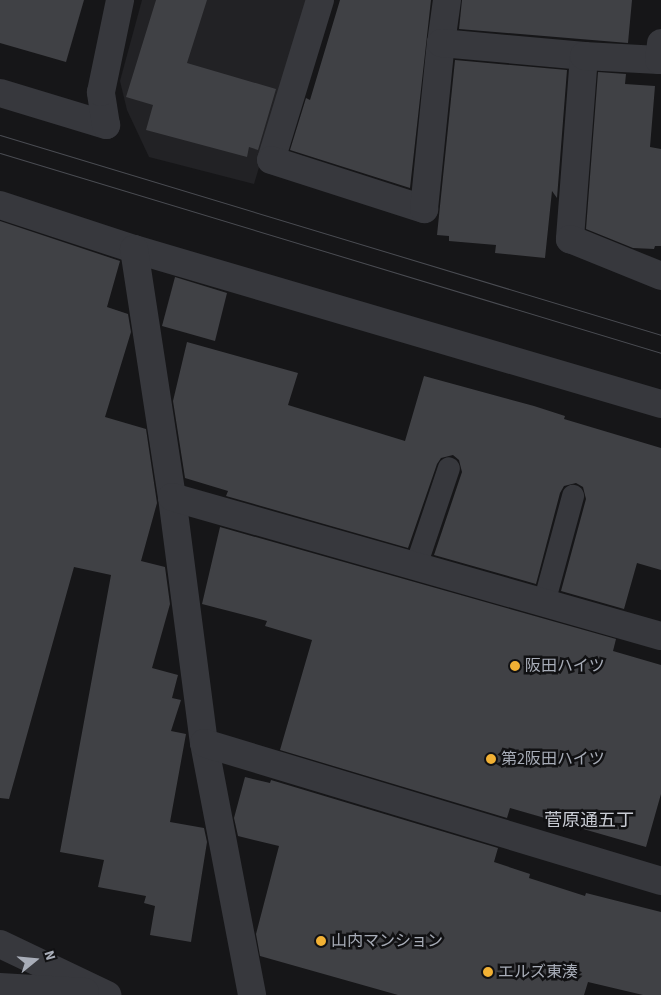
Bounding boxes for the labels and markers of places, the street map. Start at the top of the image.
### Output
place label: 阪田ハイツ [525,656,605,676]
marker: 阪田ハイツ [509,660,521,672]
place label: 第2阪田ハイツ [501,749,605,769]
marker: 第2阪田ハイツ [485,753,497,765]
place label: 山内マンション [331,931,443,951]
marker: 山内マンション [315,935,327,947]
place label: エルズ東湊 [498,962,578,982]
marker: エルズ東湊 [482,966,494,978]

